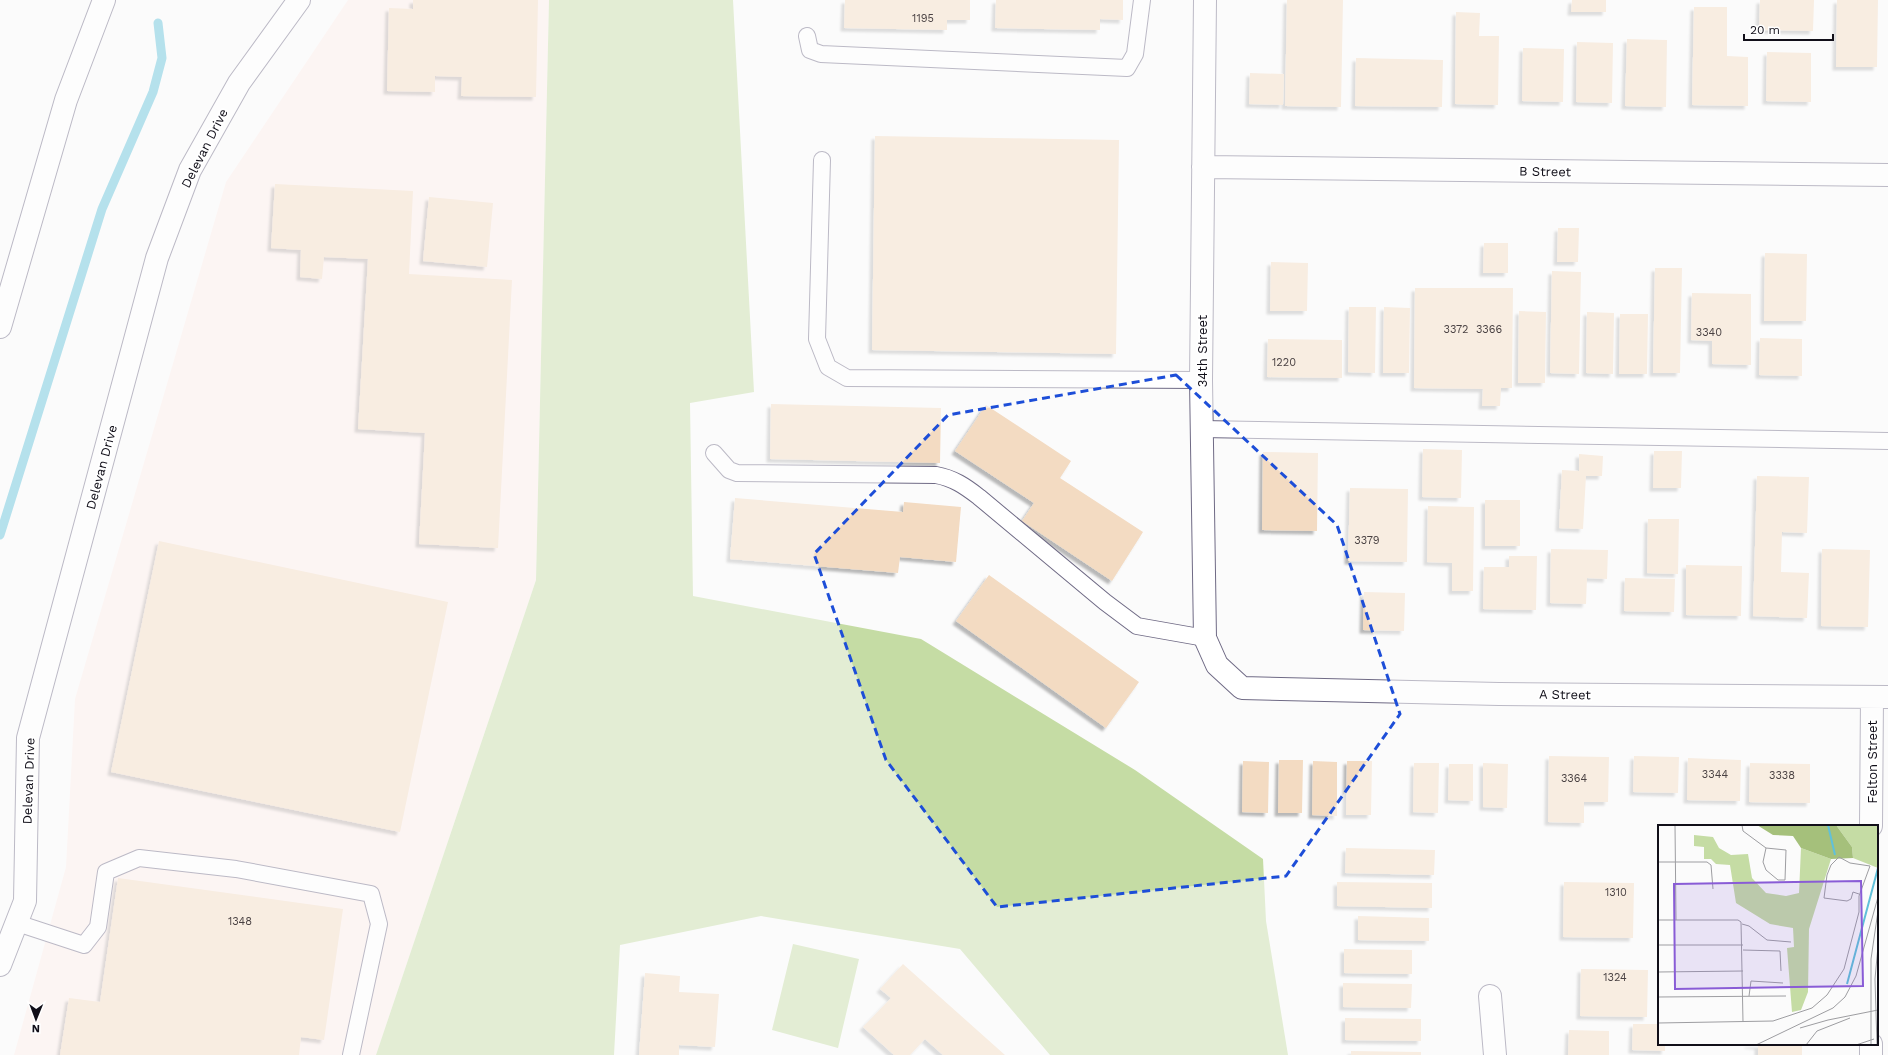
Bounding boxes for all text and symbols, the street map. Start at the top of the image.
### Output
house number: 1195 [912,12,934,25]
scale bar [1744,16,1833,42]
text: 20 m [1750,23,1780,37]
street label: Delevan Drive [178,106,231,190]
street label: B Street [1519,164,1572,179]
street label: 34th Street [1195,314,1210,387]
house number: 3372 [1444,323,1468,336]
house number: 3366 [1476,323,1502,336]
house number: 3340 [1696,326,1722,339]
house number: 1220 [1272,356,1296,369]
street label: Delevan Drive [83,423,120,511]
house number: 3379 [1354,534,1380,547]
street label: A Street [1539,687,1591,702]
street label: Felton Street [1865,720,1880,804]
street label: Delevan Drive [19,737,38,825]
house number: 3344 [1702,768,1728,781]
house number: 3338 [1769,769,1795,782]
house number: 3364 [1561,772,1587,785]
inset map [1658,825,1878,1045]
house number: 1310 [1605,886,1627,899]
house number: 1348 [228,915,252,928]
house number: 1324 [1603,971,1627,984]
north arrow [16,999,56,1039]
text: N [32,1022,40,1035]

